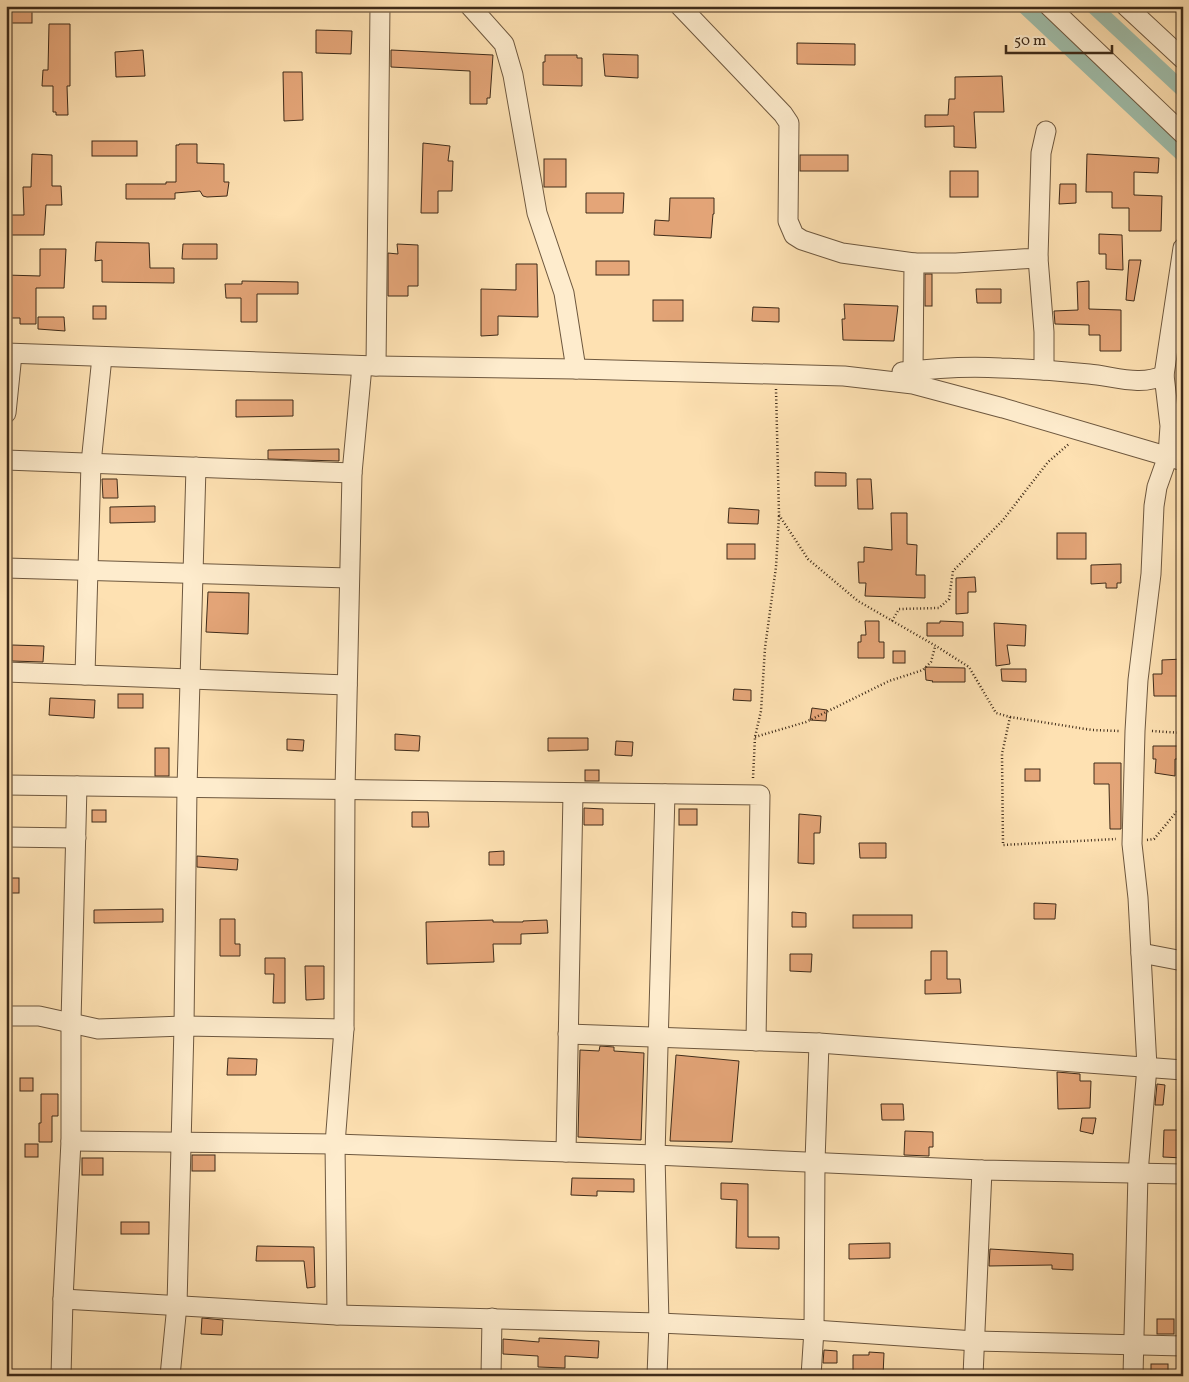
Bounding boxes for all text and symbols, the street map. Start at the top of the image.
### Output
scale bar [1006,22,1113,54]
text: 50 m [1014,31,1046,52]

